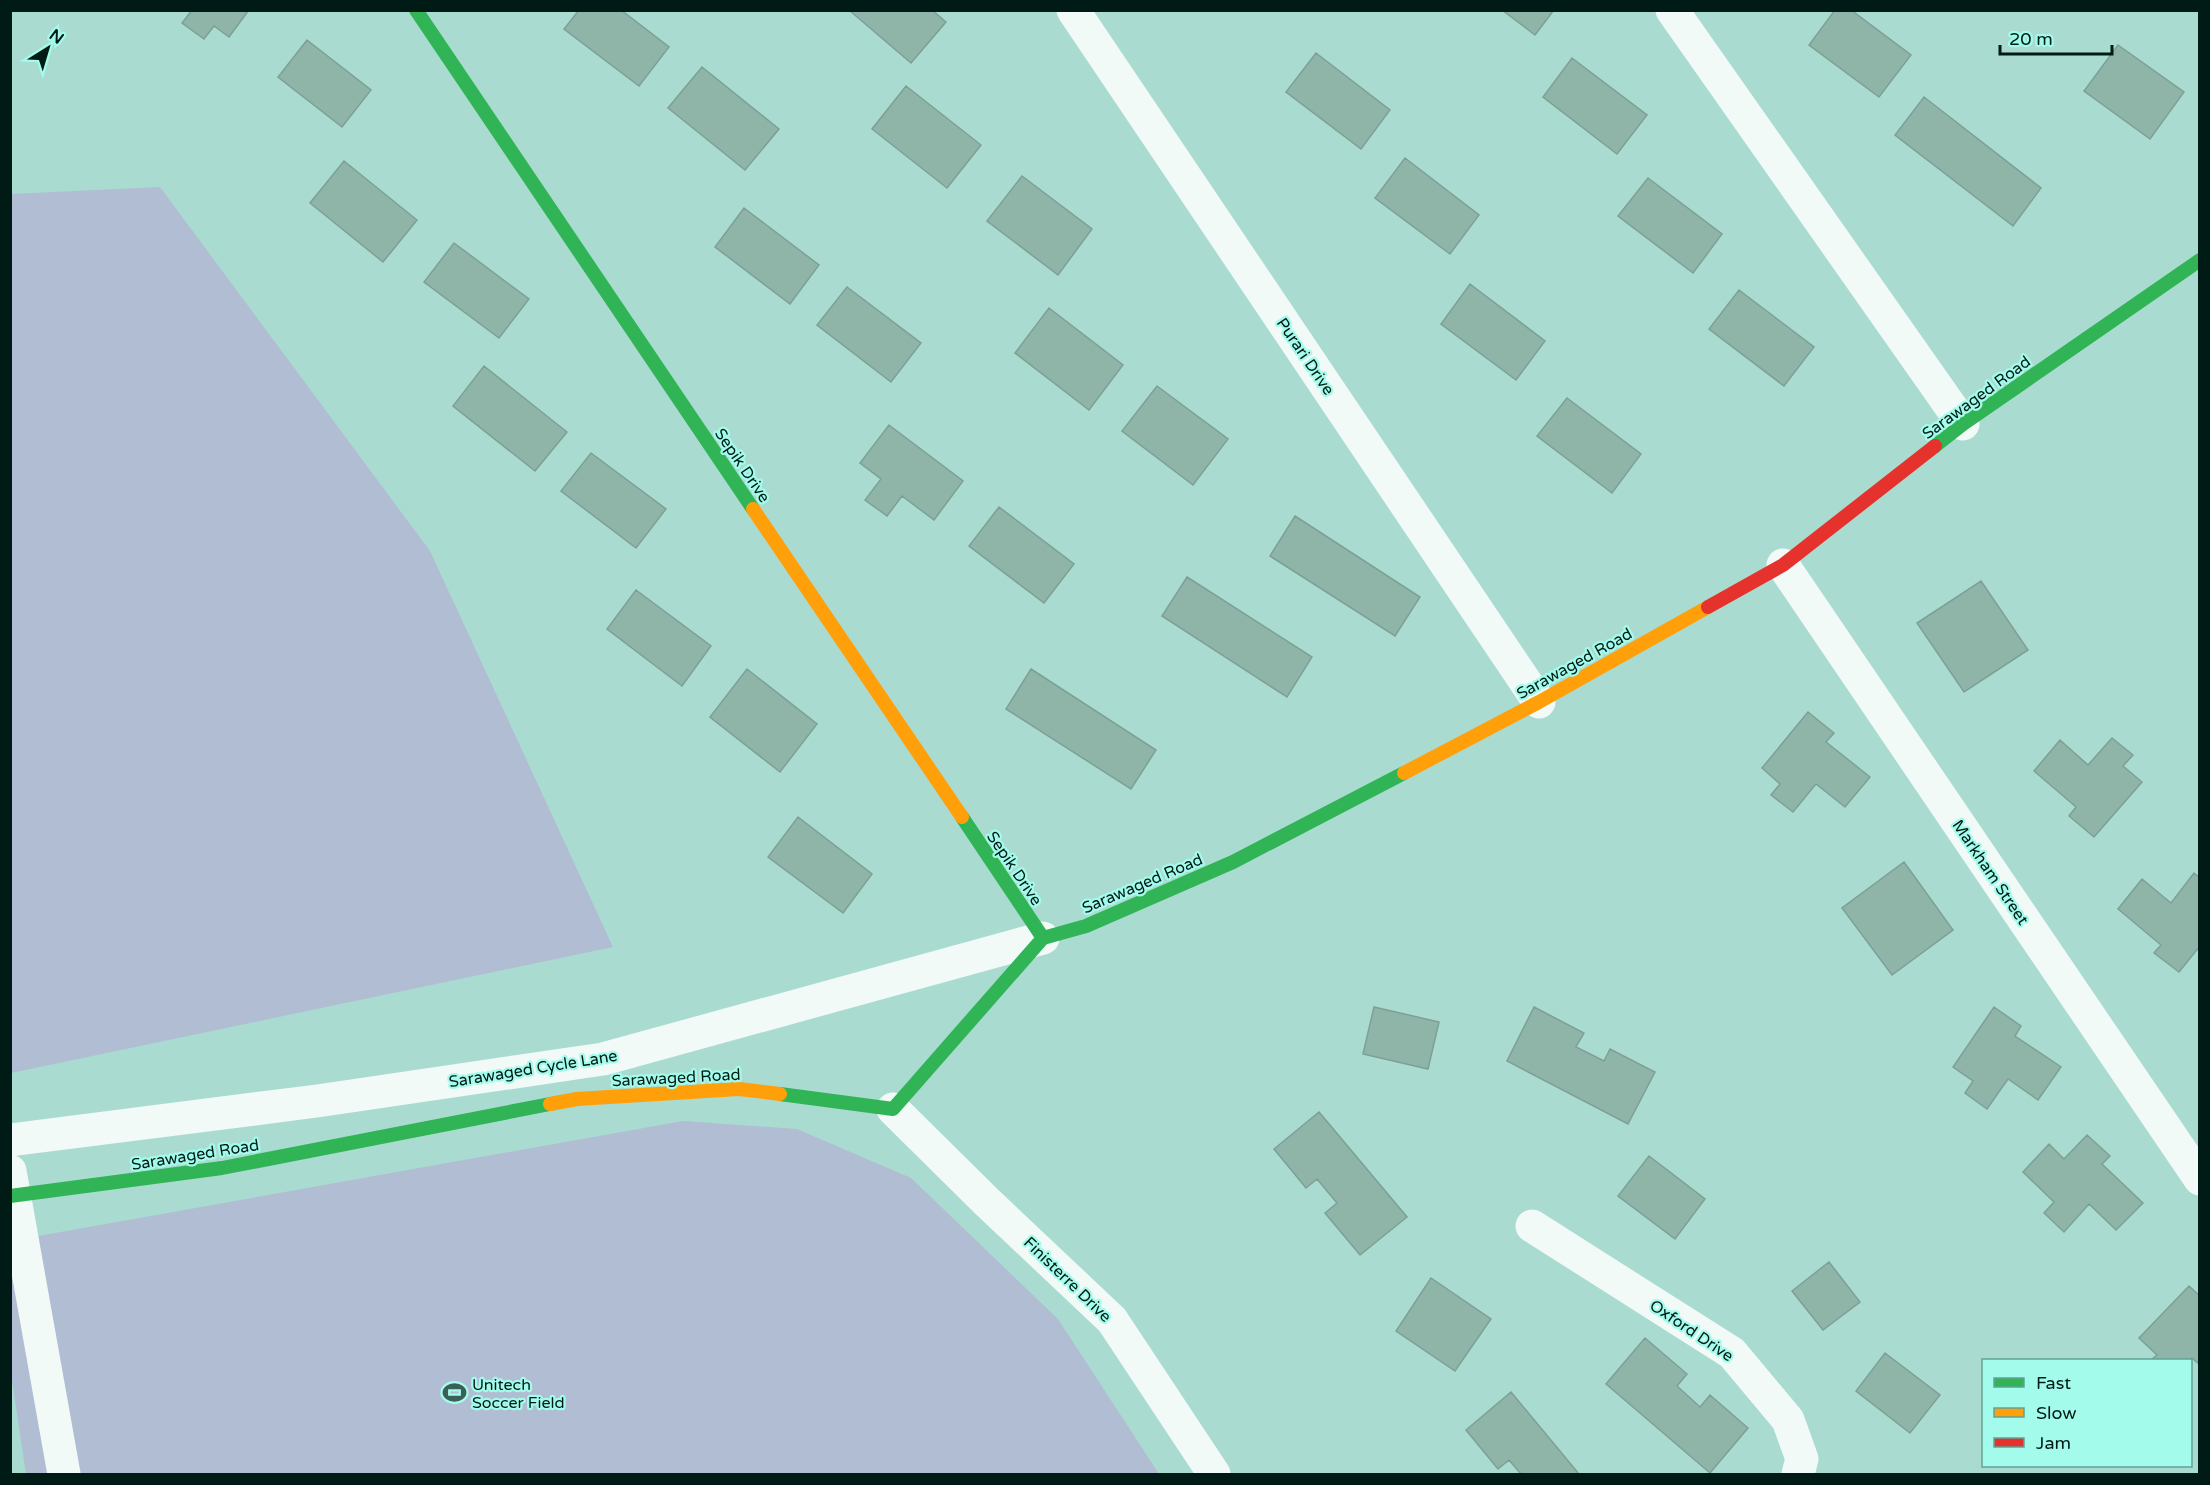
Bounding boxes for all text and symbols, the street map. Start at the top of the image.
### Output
north arrow [18,18,78,78]
scale bar [2000,18,2112,56]
text: N [45,25,68,49]
text: 20 m [2009,28,2053,50]
street label: Purari Drive [1272,314,1338,399]
street label: Sarawaged Road [1919,352,2035,444]
street label: Sepik Drive [710,425,774,507]
street label: Sarawaged Road [1513,624,1636,704]
street label: Markham Street [1948,816,2033,929]
street label: Sepik Drive [982,828,1046,910]
street label: Sarawaged Road [1079,850,1206,918]
street label: Sarawaged Cycle Lane [447,1046,619,1092]
street label: Sarawaged Road [611,1065,741,1091]
street label: Sarawaged Road [130,1135,260,1175]
street label: Finisterre Drive [1019,1233,1115,1327]
street label: Oxford Drive [1646,1295,1737,1366]
legend [1982,1359,2192,1467]
text: Fast [2036,1372,2071,1394]
place label: Unitech Soccer Field [472,1375,565,1413]
sports icon: Unitech Soccer Field [441,1380,467,1406]
text: Slow [2036,1402,2077,1424]
text: Jam [2036,1432,2071,1454]

